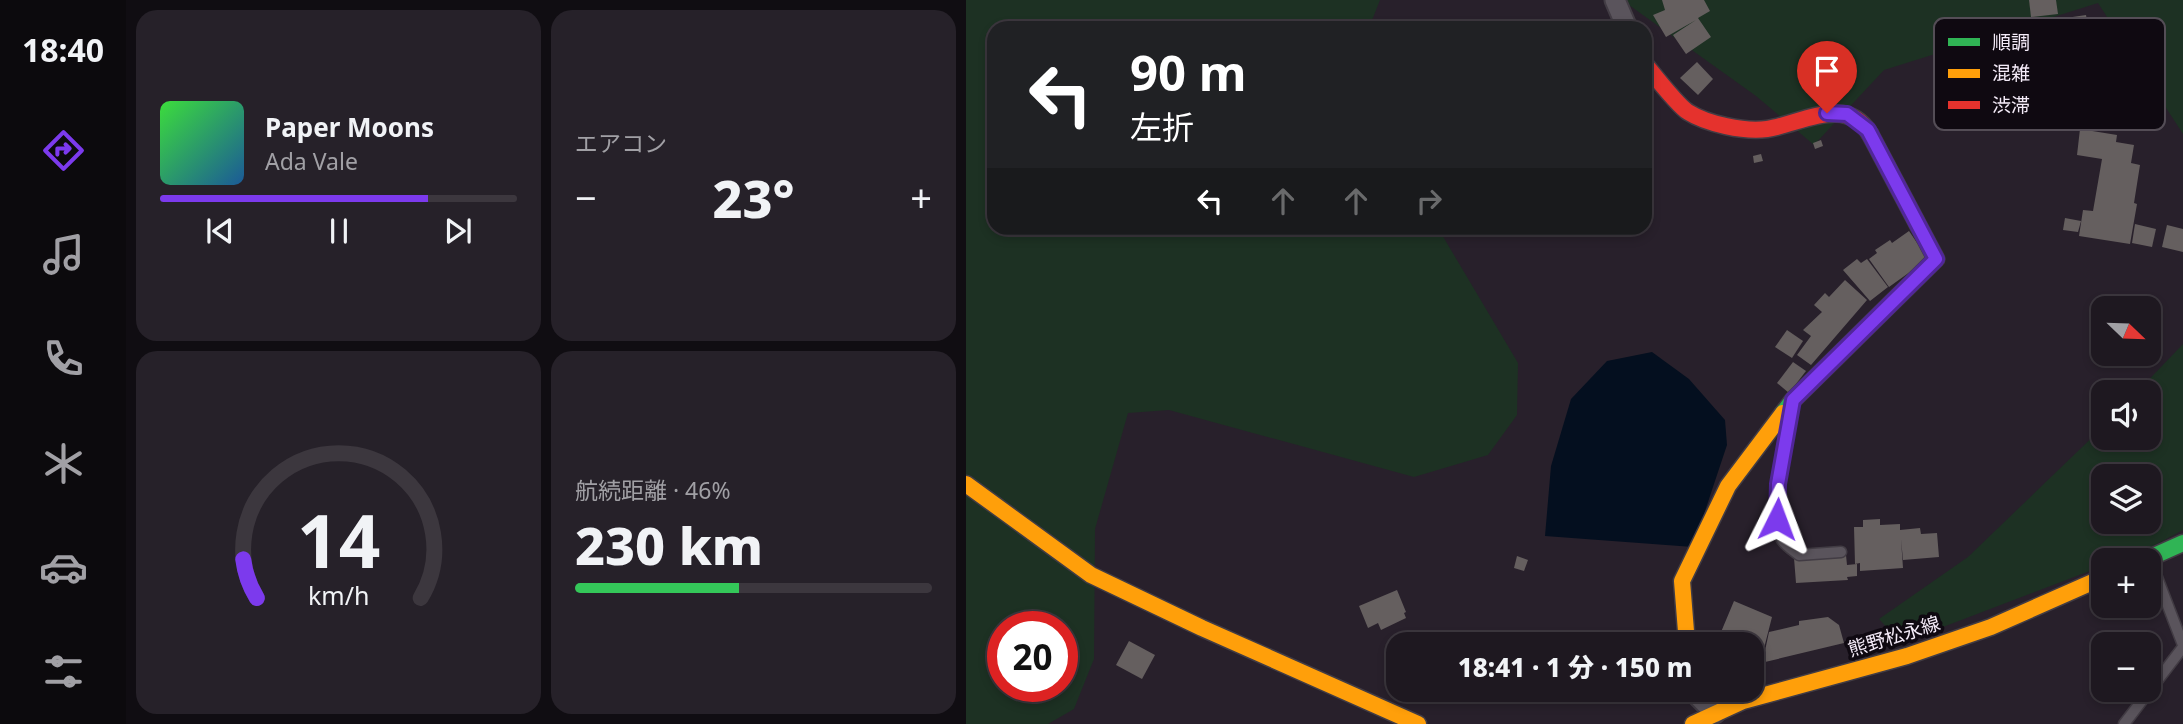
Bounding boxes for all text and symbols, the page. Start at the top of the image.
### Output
legend [1934,18,2165,130]
text: 18:40 [22,28,104,71]
text: 順調 [1992,29,2030,55]
text: 90 m [1130,39,1247,105]
pin [1797,41,1857,113]
icon: left [1015,49,1106,140]
icon: arrive [1808,52,1846,90]
text: 混雑 [1992,60,2030,86]
text: 渋滞 [1992,92,2030,118]
text: 左折 [1130,105,1194,148]
text: Paper Moons [265,109,434,145]
icon: directions [39,126,88,175]
text: エアコン [575,127,667,159]
text: Ada Vale [265,145,358,177]
text: 23° [712,162,795,233]
text: − [575,171,597,223]
text: + [910,171,932,223]
icon: left [1191,182,1229,220]
icon: ahead [1264,182,1302,220]
icon: ahead [1337,182,1375,220]
icon: right [1410,182,1448,220]
icon: previous [201,212,239,250]
icon: pause [320,212,358,250]
icon: next [439,212,477,250]
icon: music [39,230,88,279]
north arrow [2091,296,2161,366]
map controls [2091,296,2161,702]
icon: phone [39,334,88,383]
button: sound [2091,380,2161,450]
icon: climate [39,439,88,488]
button: layers [2091,464,2161,534]
text: 航続距離 · 46% [575,474,731,506]
position arrow [1740,482,1814,556]
text: 14 [297,491,380,590]
text: 230 km [575,509,763,580]
icon: car [39,543,88,592]
button: + [2091,548,2161,618]
text: km/h [308,578,369,612]
street label: 熊野松永線 [1845,610,1943,662]
speed limit sign: 20 [987,611,1078,702]
button: − [2091,632,2161,702]
icon: filters [39,647,88,696]
text: 18:41 · 1 分 · 150 m [1458,649,1692,685]

